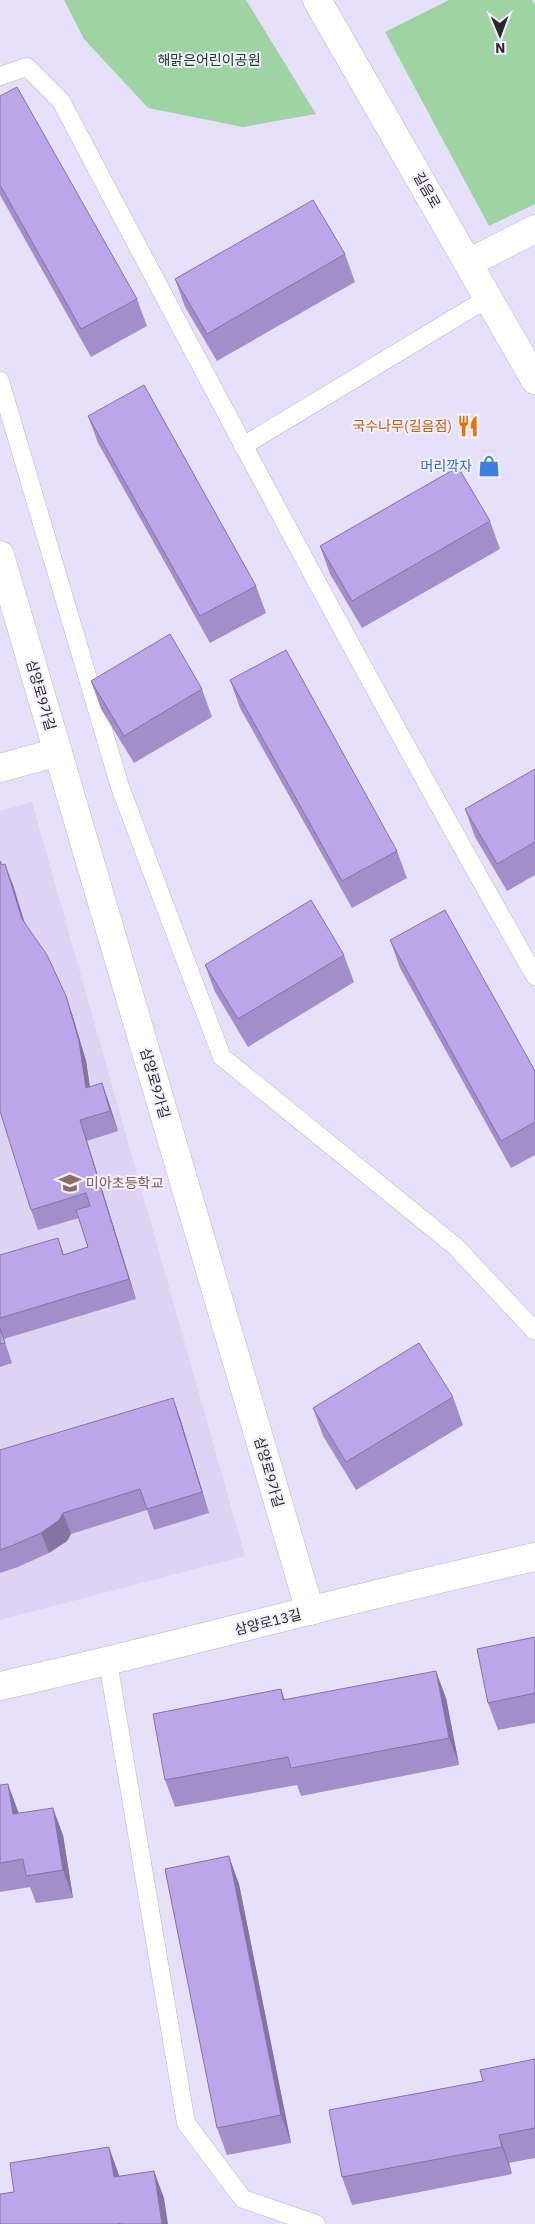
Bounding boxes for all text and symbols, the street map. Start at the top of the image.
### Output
north arrow [475,10,525,60]
text: N [495,39,505,57]
park label: 해맑은어린이공원 [157,51,261,69]
street label: 길음로 [410,169,445,211]
restaurant icon: 국수나무(길음점) [455,413,481,439]
place label: 국수나무(길음점) [352,417,452,435]
shop icon: 머리깍자 [476,453,502,479]
place label: 머리깍자 [420,457,472,475]
street label: 삼양로9가길 [22,658,60,732]
street label: 삼양로9가길 [136,1046,174,1120]
school or university icon: 미아초등학교 [57,1170,83,1196]
place label: 미아초등학교 [86,1174,163,1192]
street label: 삼양로9가길 [250,1435,288,1509]
street label: 삼양로13길 [233,1605,303,1639]

